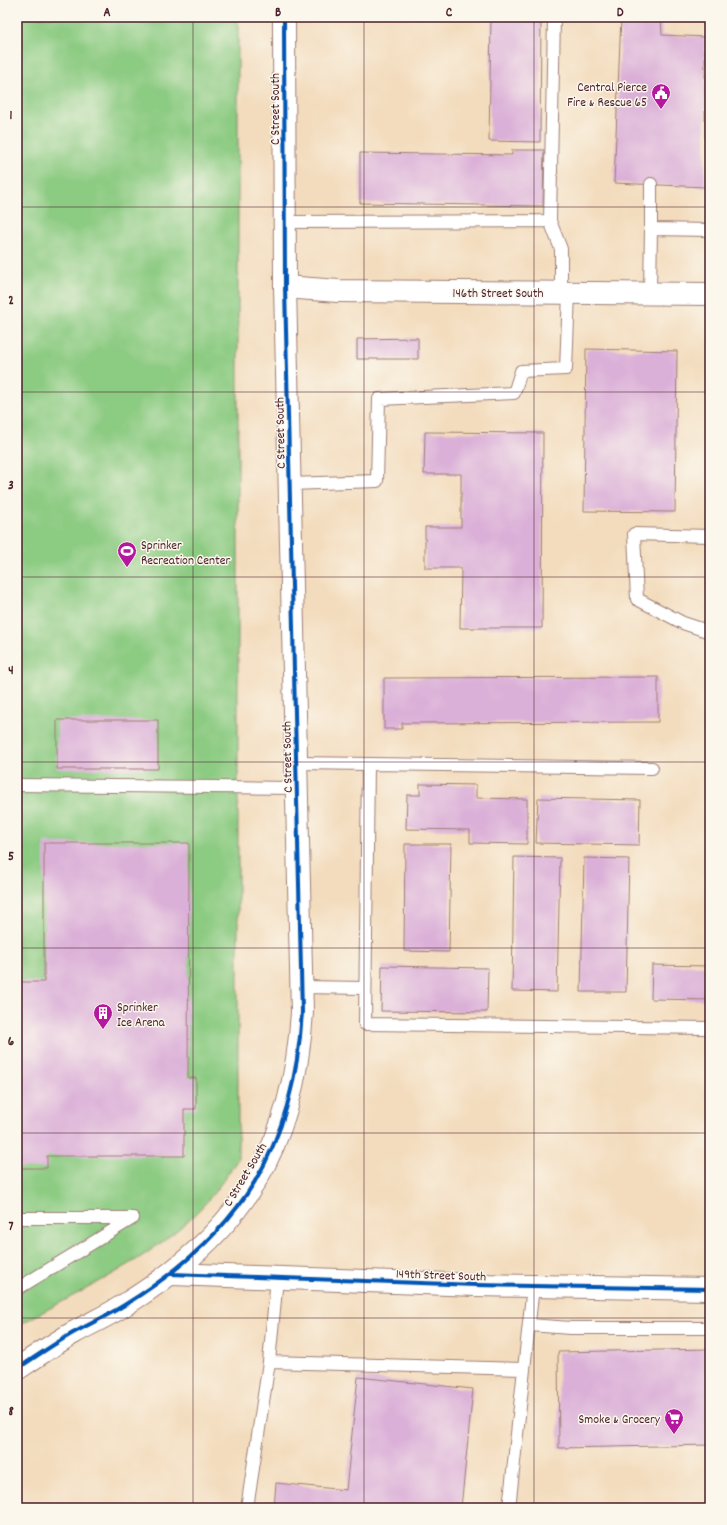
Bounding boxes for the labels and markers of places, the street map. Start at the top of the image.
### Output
place label: Central Pierce Fire & Rescue 65 [567,79,647,113]
public building icon: Central Pierce Fire & Rescue 65 [650,82,672,110]
place label: Sprinker Recreation Center [141,537,231,571]
sports icon: Sprinker Recreation Center [116,540,138,568]
place label: Sprinker Ice Arena [117,999,166,1033]
building icon: Sprinker Ice Arena [92,1002,114,1030]
supermarket icon: Smoke & Grocery [663,1407,685,1435]
place label: Smoke & Grocery [579,1411,661,1430]

